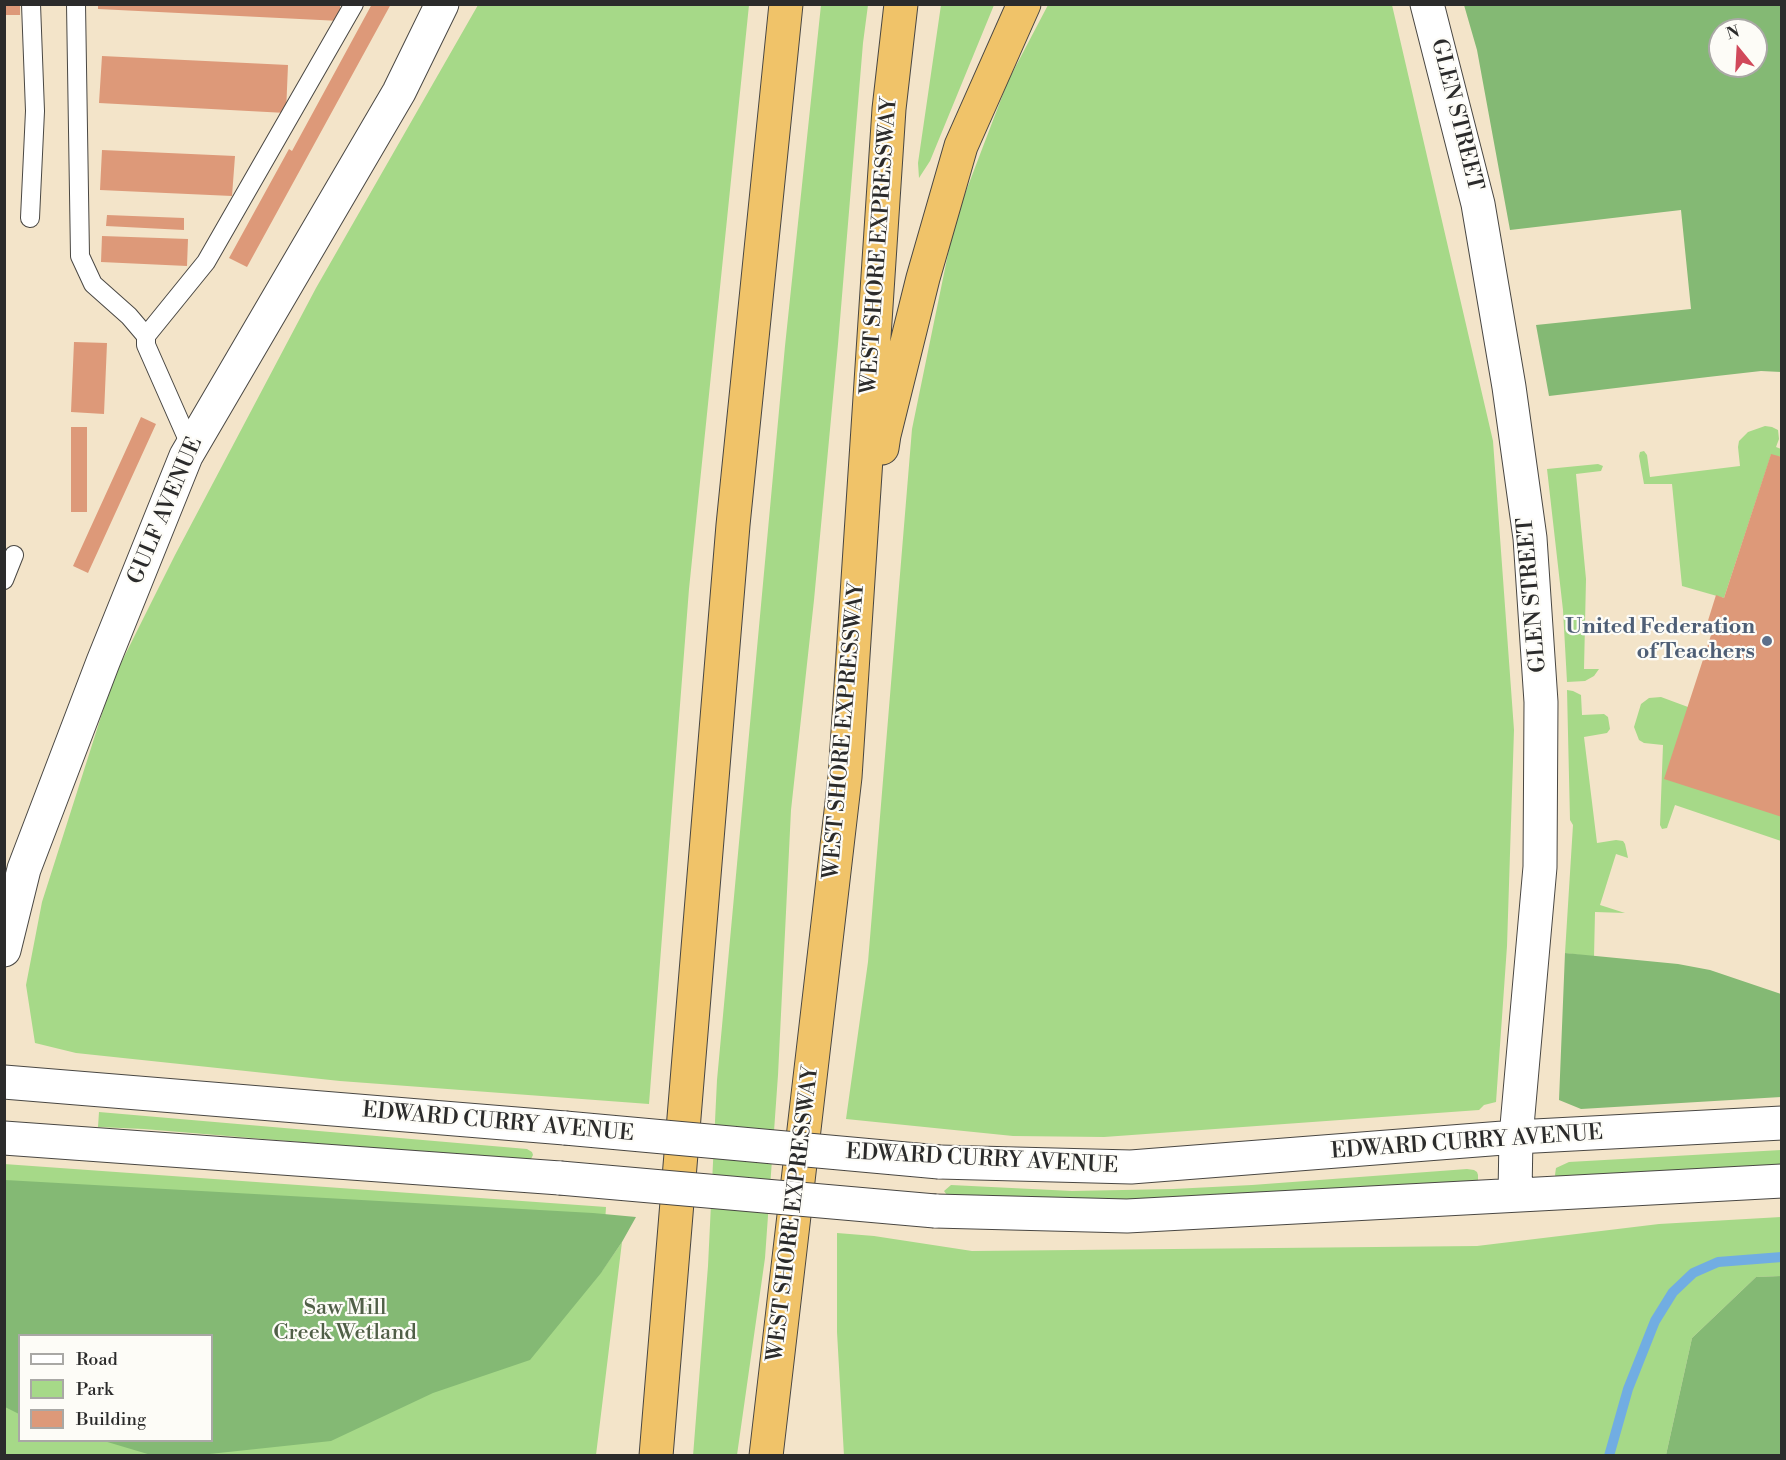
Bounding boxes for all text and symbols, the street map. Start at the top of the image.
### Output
north arrow [1708,18,1768,78]
text: N [1724,21,1742,44]
street label: GLEN STREET [1424,36,1488,194]
street label: WEST SHORE EXPRESSWAY [856,97,904,395]
street label: GULF AVENUE [123,433,209,589]
street label: GLEN STREET [1513,516,1553,674]
street label: WEST SHORE EXPRESSWAY [819,582,871,880]
place label: United Federation of Teachers [1565,615,1755,666]
marker: United Federation of Teachers [1760,634,1774,648]
street label: WEST SHORE EXPRESSWAY [763,1065,825,1363]
street label: EDWARD CURRY AVENUE [361,1098,635,1148]
street label: EDWARD CURRY AVENUE [1330,1120,1604,1166]
street label: EDWARD CURRY AVENUE [845,1140,1119,1180]
park label: Saw Mill Creek Wetland [273,1296,417,1348]
legend [18,1334,213,1442]
text: Road [76,1348,118,1371]
text: Park [76,1378,113,1401]
text: Building [76,1408,146,1431]

